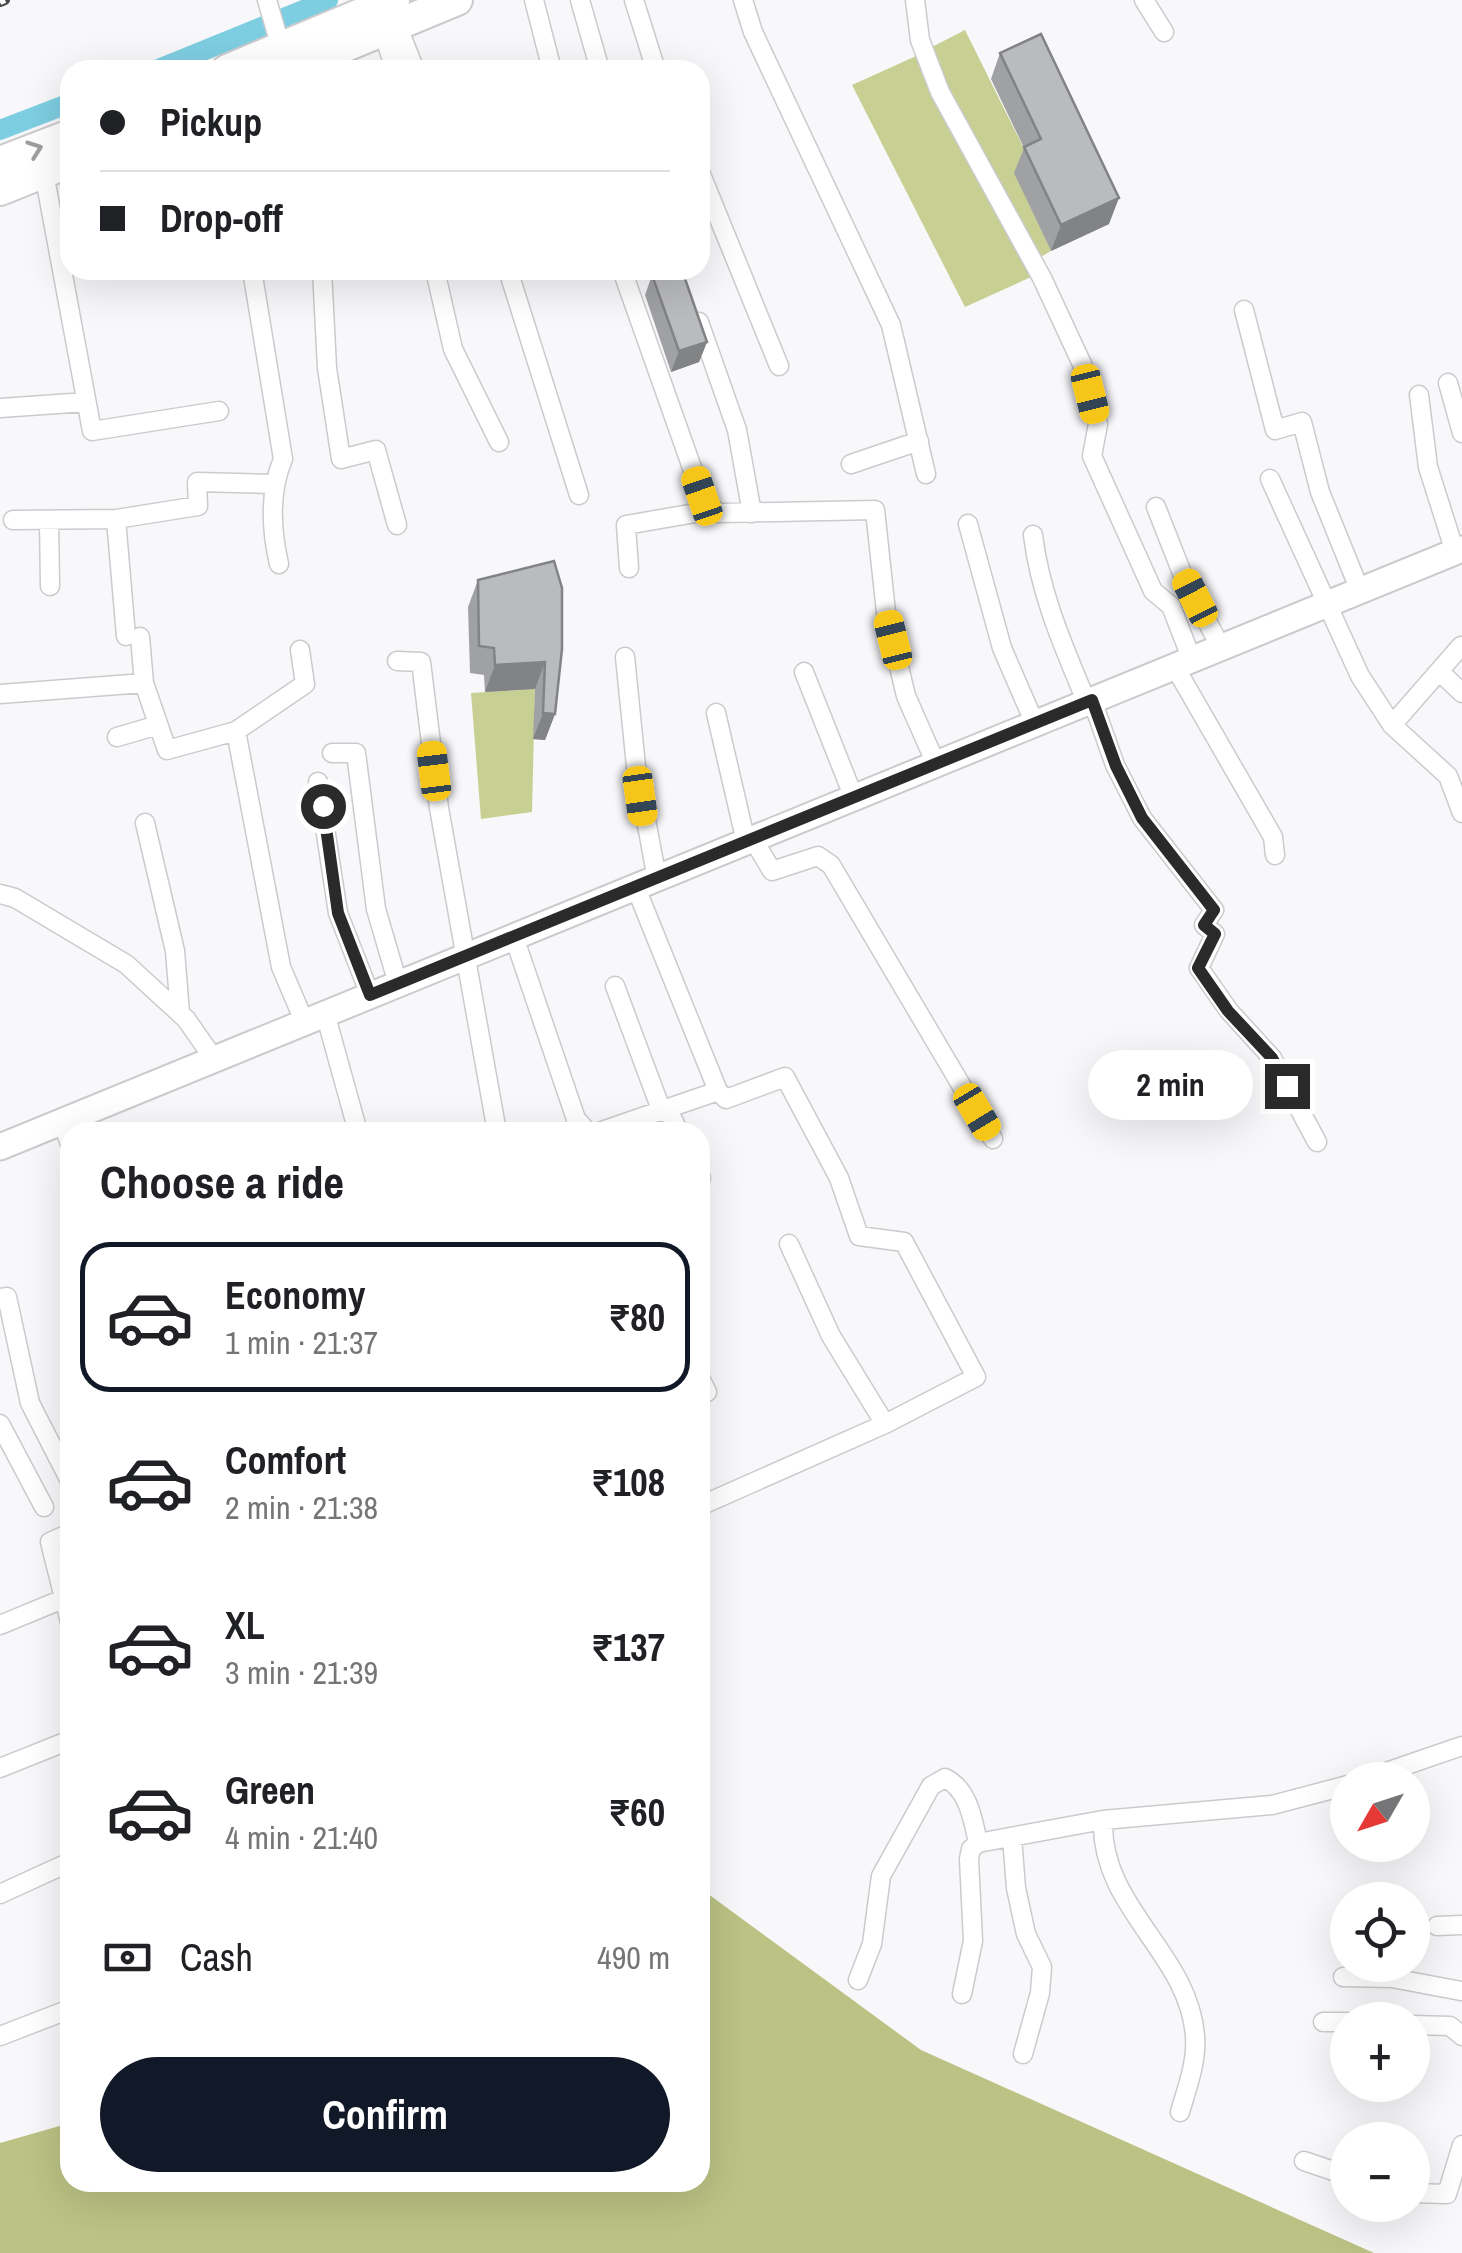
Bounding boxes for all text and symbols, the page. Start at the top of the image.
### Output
text: Pickup [160,97,262,148]
one-way arrow [25,140,43,160]
text: Drop-off [160,193,283,244]
car [1068,361,1112,427]
car [678,463,726,529]
car [1168,564,1222,632]
car [871,607,915,673]
car [415,739,453,803]
car [621,764,659,828]
route start [301,784,346,829]
callout: 2 min [1087,1051,1252,1121]
text: 2 min [1136,1063,1205,1106]
route end [1265,1064,1310,1109]
car [949,1079,1005,1145]
text: Choose a ride [100,1151,344,1212]
text: Economy [225,1270,365,1321]
icon: car [105,1272,195,1362]
text: ₹80 [608,1292,665,1343]
text: 1 min · 21:37 [225,1321,378,1364]
text: Comfort [225,1435,346,1486]
icon: car [105,1437,195,1527]
text: ₹108 [591,1457,665,1508]
text: 2 min · 21:38 [225,1486,378,1529]
text: XL [225,1600,265,1651]
icon: car [105,1602,195,1692]
text: ₹137 [591,1622,665,1673]
text: 3 min · 21:39 [225,1651,378,1694]
north arrow [1330,1762,1430,1862]
map controls [1330,1762,1430,2222]
text: Green [225,1765,315,1816]
icon: car [105,1767,195,1857]
text: ₹60 [608,1787,665,1838]
text: 4 min · 21:40 [225,1816,378,1859]
button: locate [1330,1882,1430,1982]
icon: cash [100,1930,155,1985]
text: Cash [180,1932,253,1983]
text: 490 m [597,1936,670,1979]
button: + [1330,2002,1430,2102]
button: Confirm [100,2057,670,2172]
button: − [1330,2122,1430,2222]

